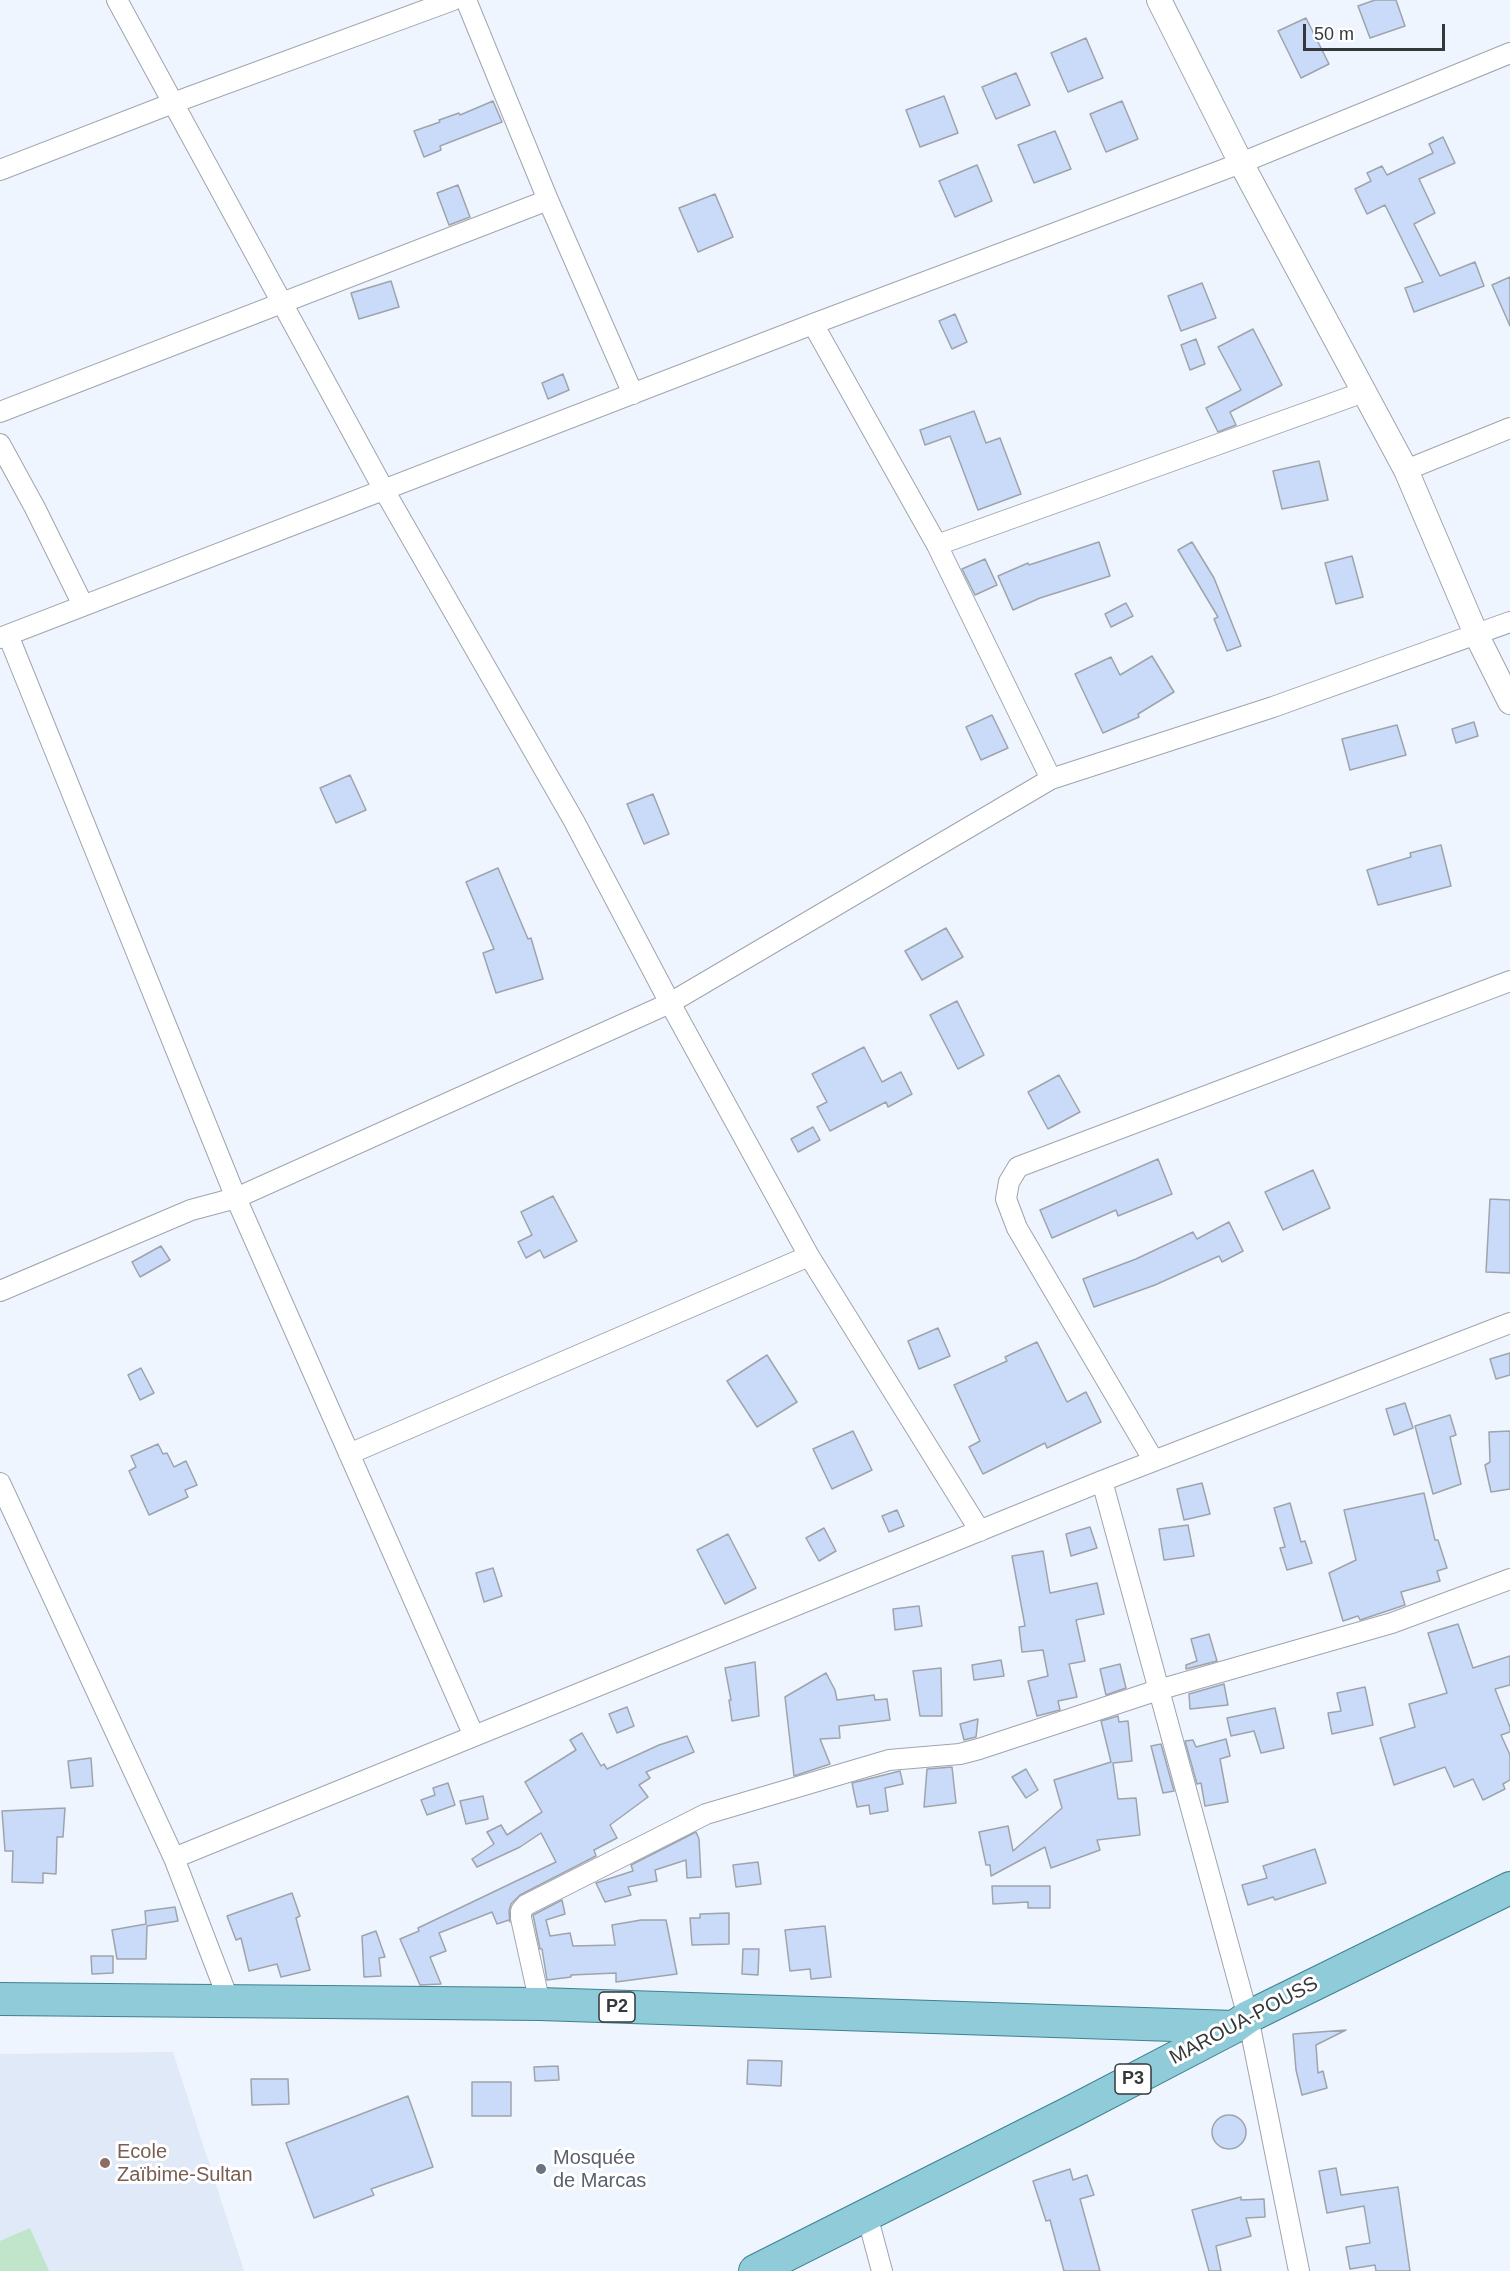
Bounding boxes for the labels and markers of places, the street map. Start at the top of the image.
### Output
place label: Ecole Zaïbime-Sultan [117,2140,253,2187]
place label: Mosquée de Marcas [553,2146,646,2193]
marker: Ecole Zaïbime-Sultan [98,2156,112,2170]
marker: Mosquée de Marcas [534,2162,548,2176]

